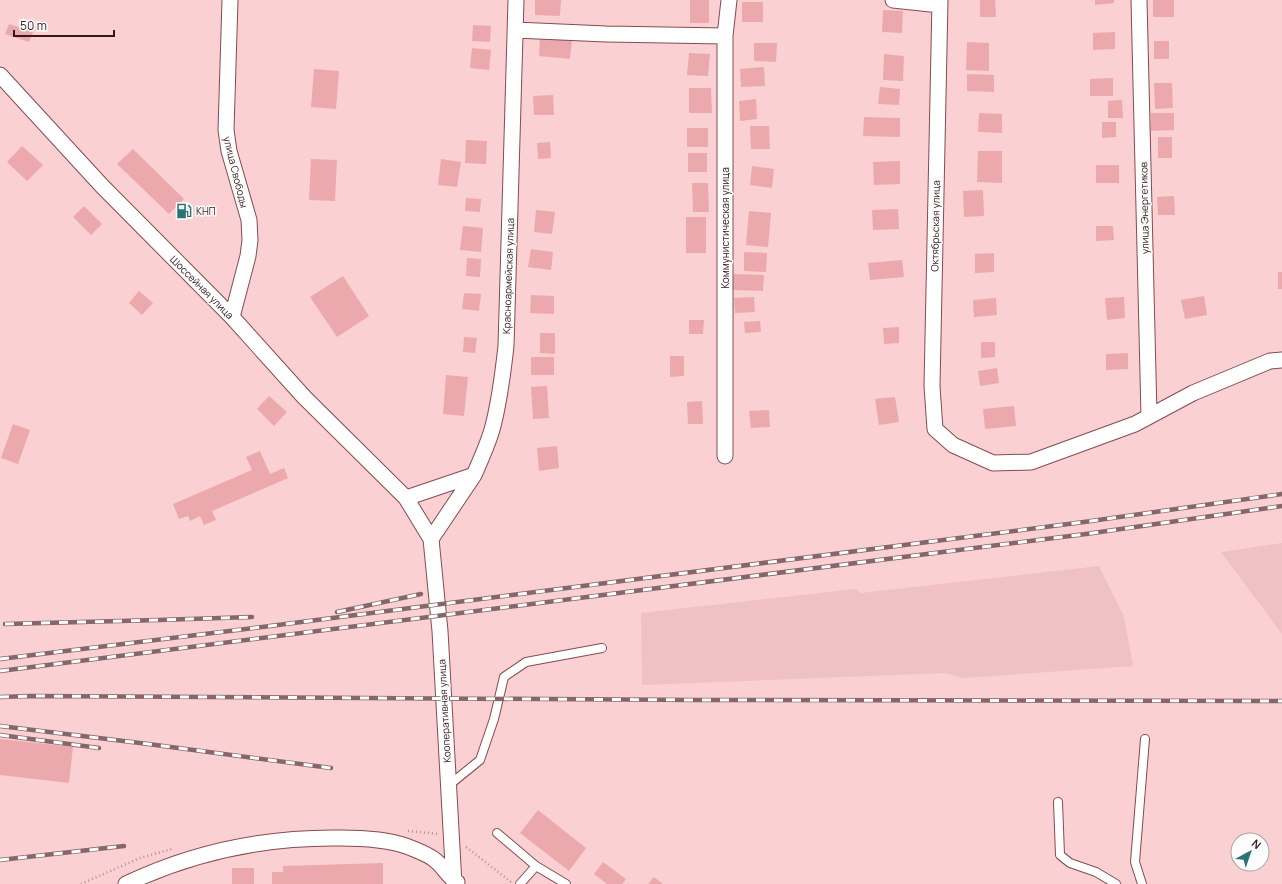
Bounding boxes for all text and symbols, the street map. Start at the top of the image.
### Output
scale bar [14,12,114,38]
text: 50 m [20,17,47,34]
street label: улица Свободы [220,135,252,209]
street label: улица Энергетиков [1136,161,1152,254]
street label: Коммунистическая улица [718,167,732,289]
street label: Октябрьская улица [927,180,943,272]
fuel station icon: КНП [175,202,193,220]
place label: КНП [196,204,216,218]
street label: Красноармейская улица [499,218,517,334]
street label: Шоссейная улица [167,252,237,322]
street label: Кооперативная улица [434,659,454,763]
north arrow [1230,832,1270,872]
text: N [1249,836,1265,852]

